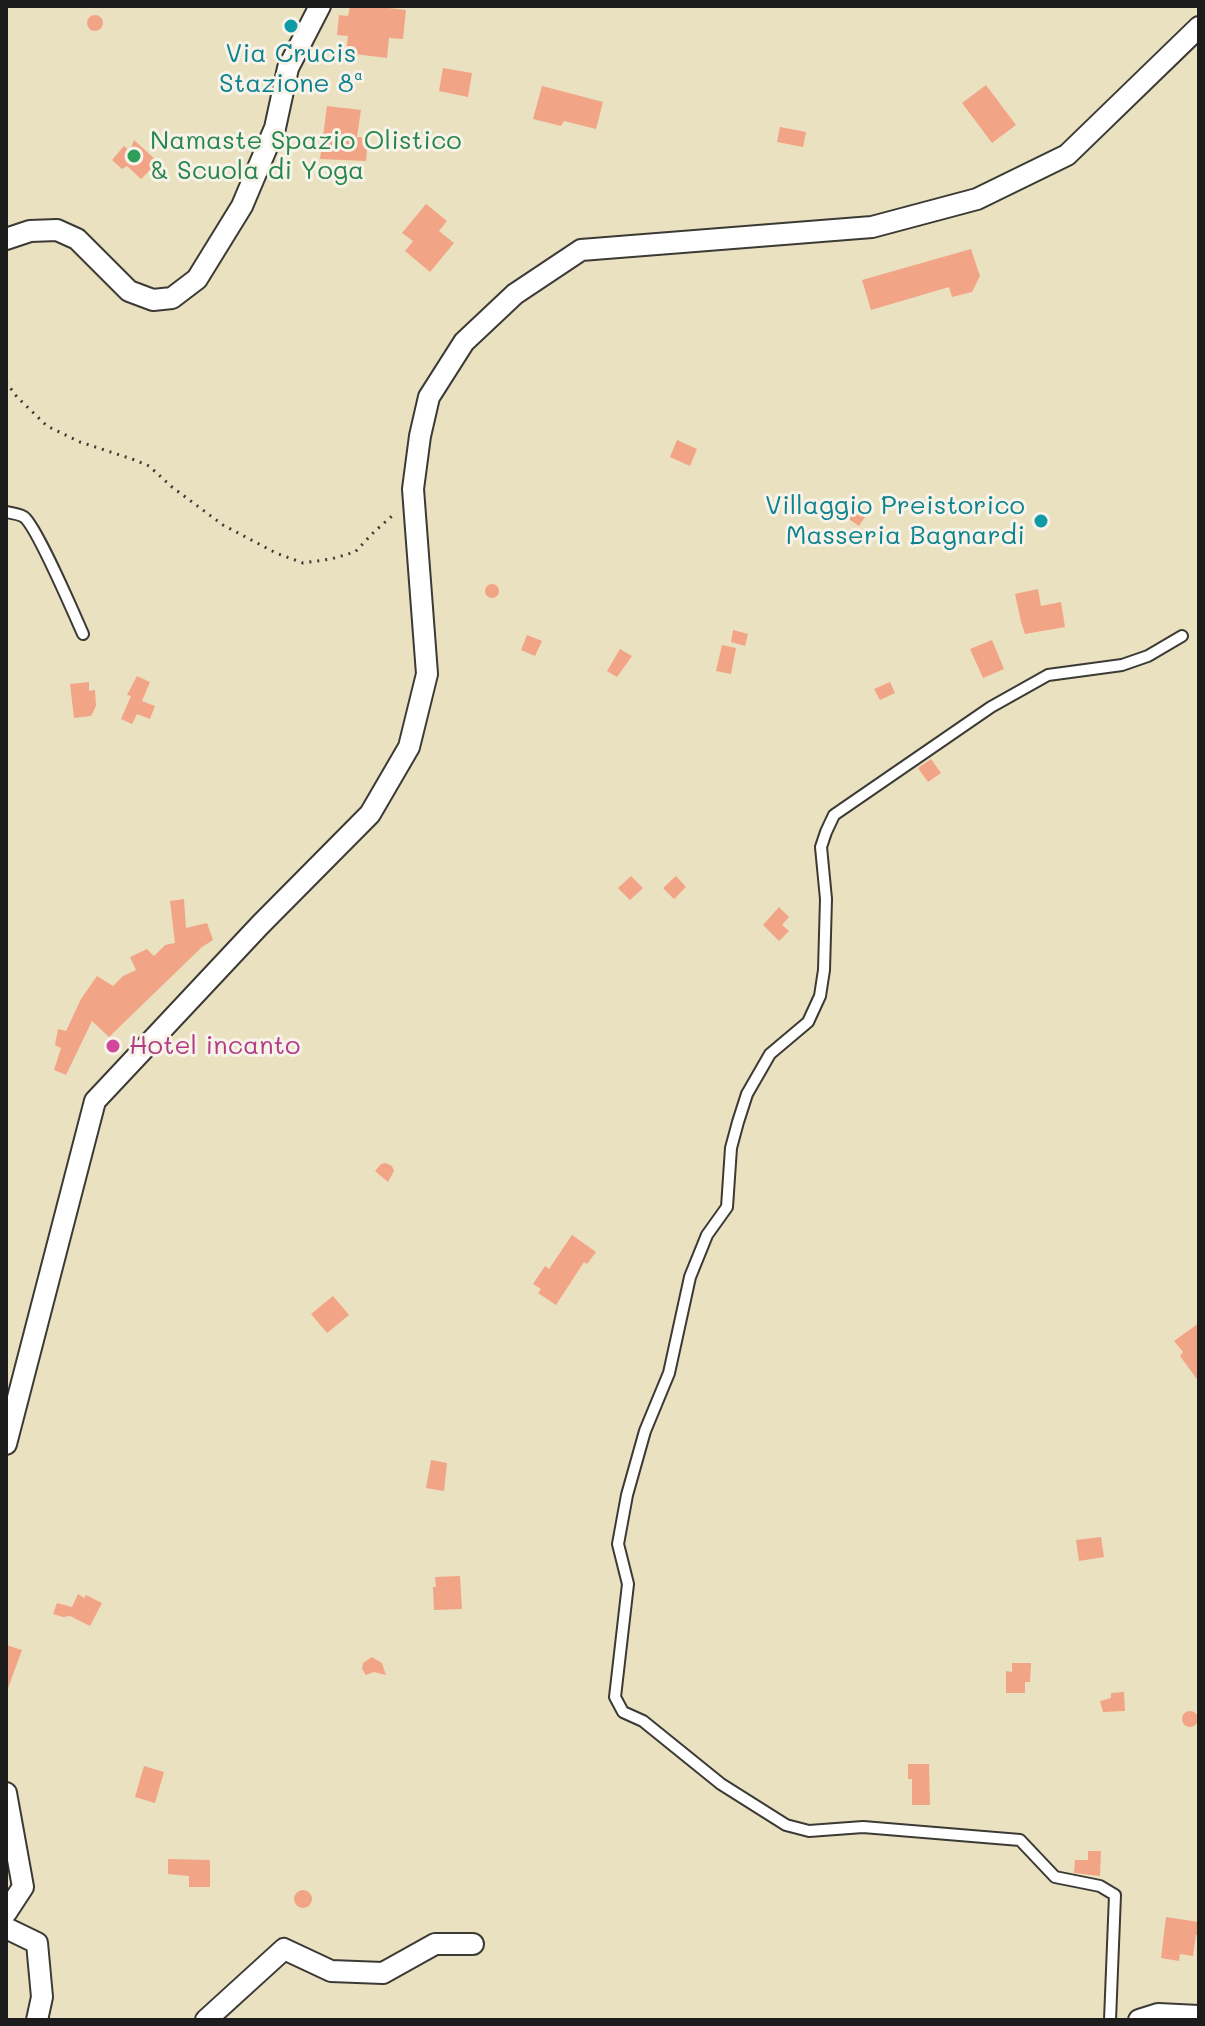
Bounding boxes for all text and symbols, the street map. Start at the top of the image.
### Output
marker: Via Crucis Stazione 8ª [282,17,300,35]
place label: Via Crucis Stazione 8ª [219,38,363,100]
place label: Namaste Spazio Olistico & Scuola di Yoga [150,125,462,186]
marker: Namaste Spazio Olistico & Scuola di Yoga [125,147,143,165]
place label: Villaggio Preistorico Masseria Bagnardi [765,490,1025,552]
marker: Villaggio Preistorico Masseria Bagnardi [1032,512,1050,530]
place label: Hotel incanto [129,1030,300,1062]
marker: Hotel incanto [104,1037,122,1055]

